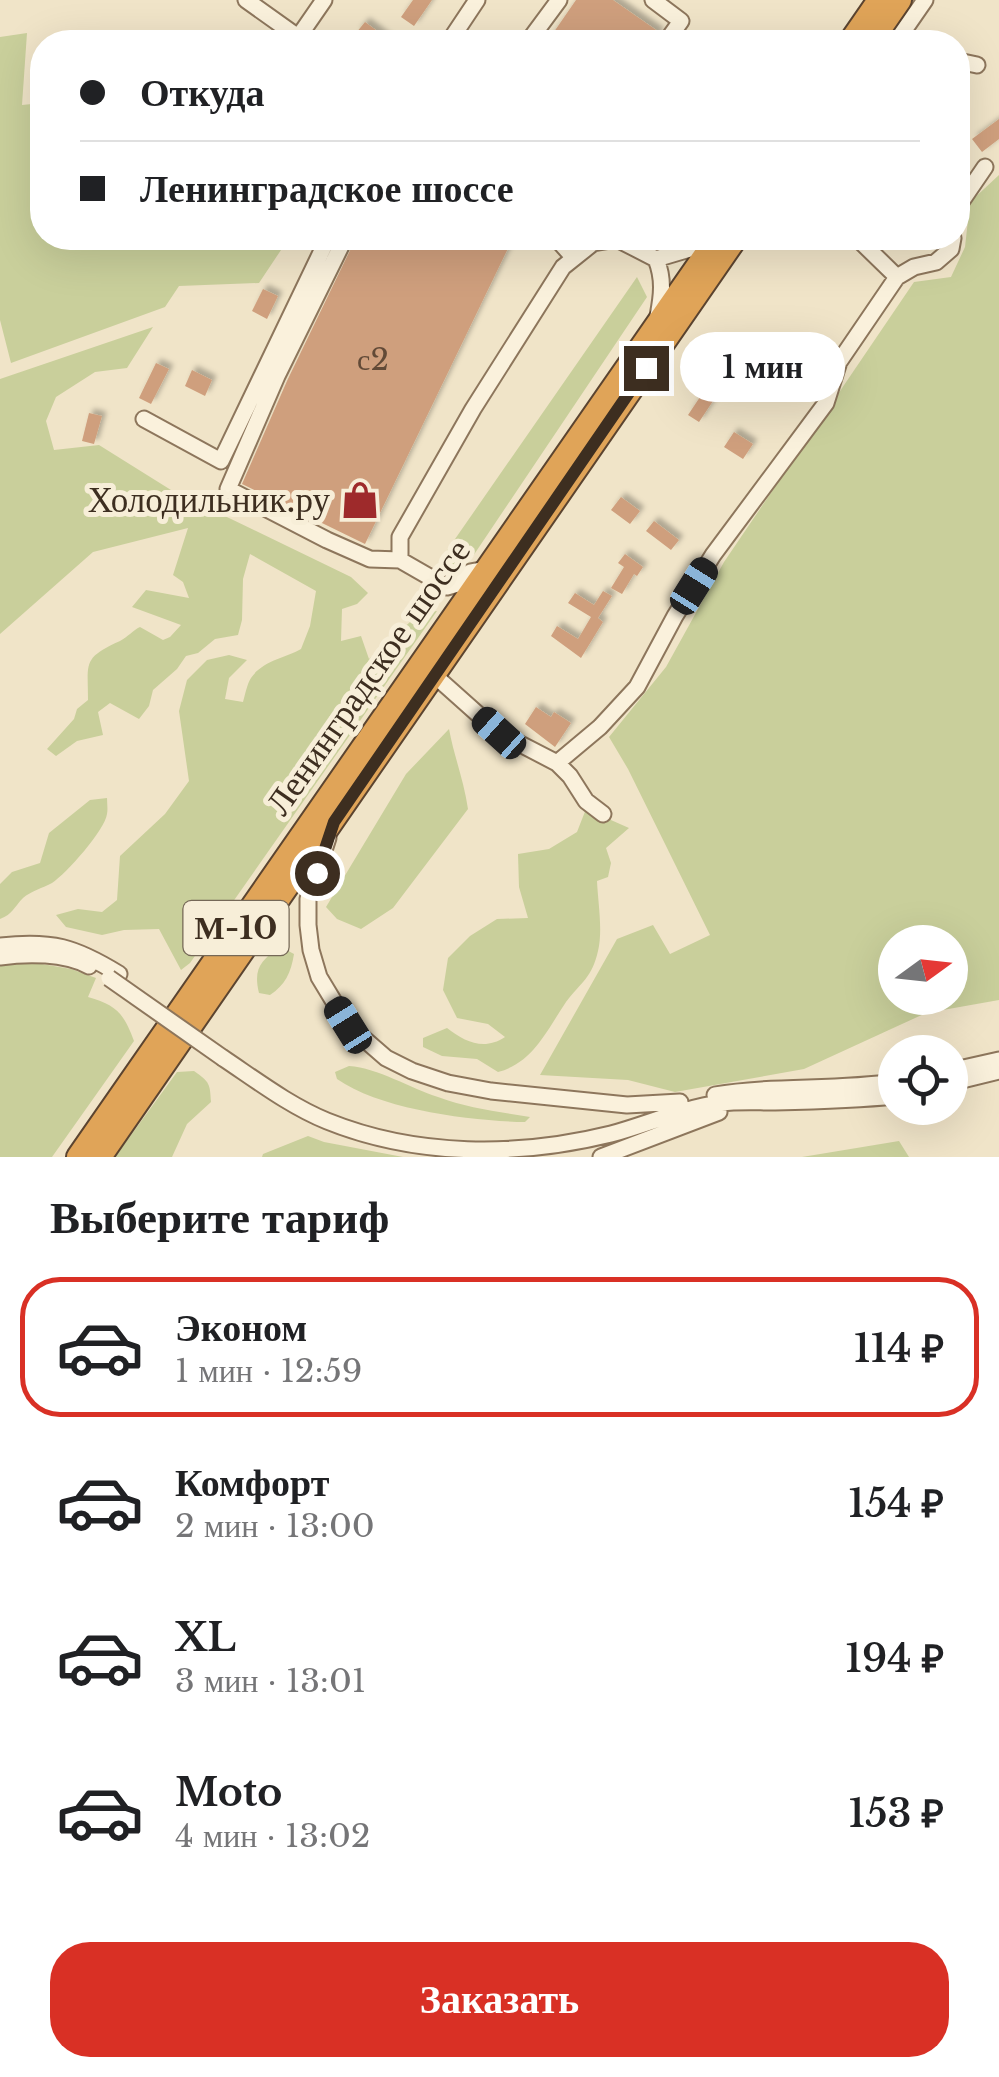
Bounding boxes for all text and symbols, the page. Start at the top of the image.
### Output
text: Откуда [140,69,264,116]
text: Ленинградское шоссе [140,165,514,212]
callout: 1 мин [681,333,846,403]
house number: с2 [357,341,389,378]
route end [624,346,669,391]
text: 1 мин [722,347,803,387]
place label: Холодильник.ру [88,478,330,521]
shop icon: Холодильник.ру [339,479,381,521]
street label: Ленинградское шоссе [256,530,479,823]
car [665,553,723,619]
car [467,702,531,764]
route start [295,851,340,896]
road number: М-10 [184,901,288,955]
north arrow [878,925,968,1015]
map controls [878,925,968,1125]
car [319,992,377,1058]
button: locate [878,1035,968,1125]
text: Выберите тариф [50,1189,389,1245]
icon: car [55,1302,145,1392]
text: Эконом [175,1304,307,1351]
text: 114 ₽ [854,1325,944,1372]
text: 1 мин · 12:59 [175,1351,362,1391]
icon: car [55,1457,145,1547]
text: Комфорт [175,1459,329,1506]
text: 154 ₽ [848,1480,944,1527]
text: 2 мин · 13:00 [175,1506,375,1546]
icon: car [55,1612,145,1702]
text: XL [175,1614,236,1661]
text: 194 ₽ [845,1635,944,1682]
text: 3 мин · 13:01 [175,1661,366,1701]
icon: car [55,1767,145,1857]
text: Moto [175,1769,282,1816]
text: 153 ₽ [849,1790,944,1837]
text: 4 мин · 13:02 [175,1816,371,1856]
button: Заказать [50,1942,949,2057]

